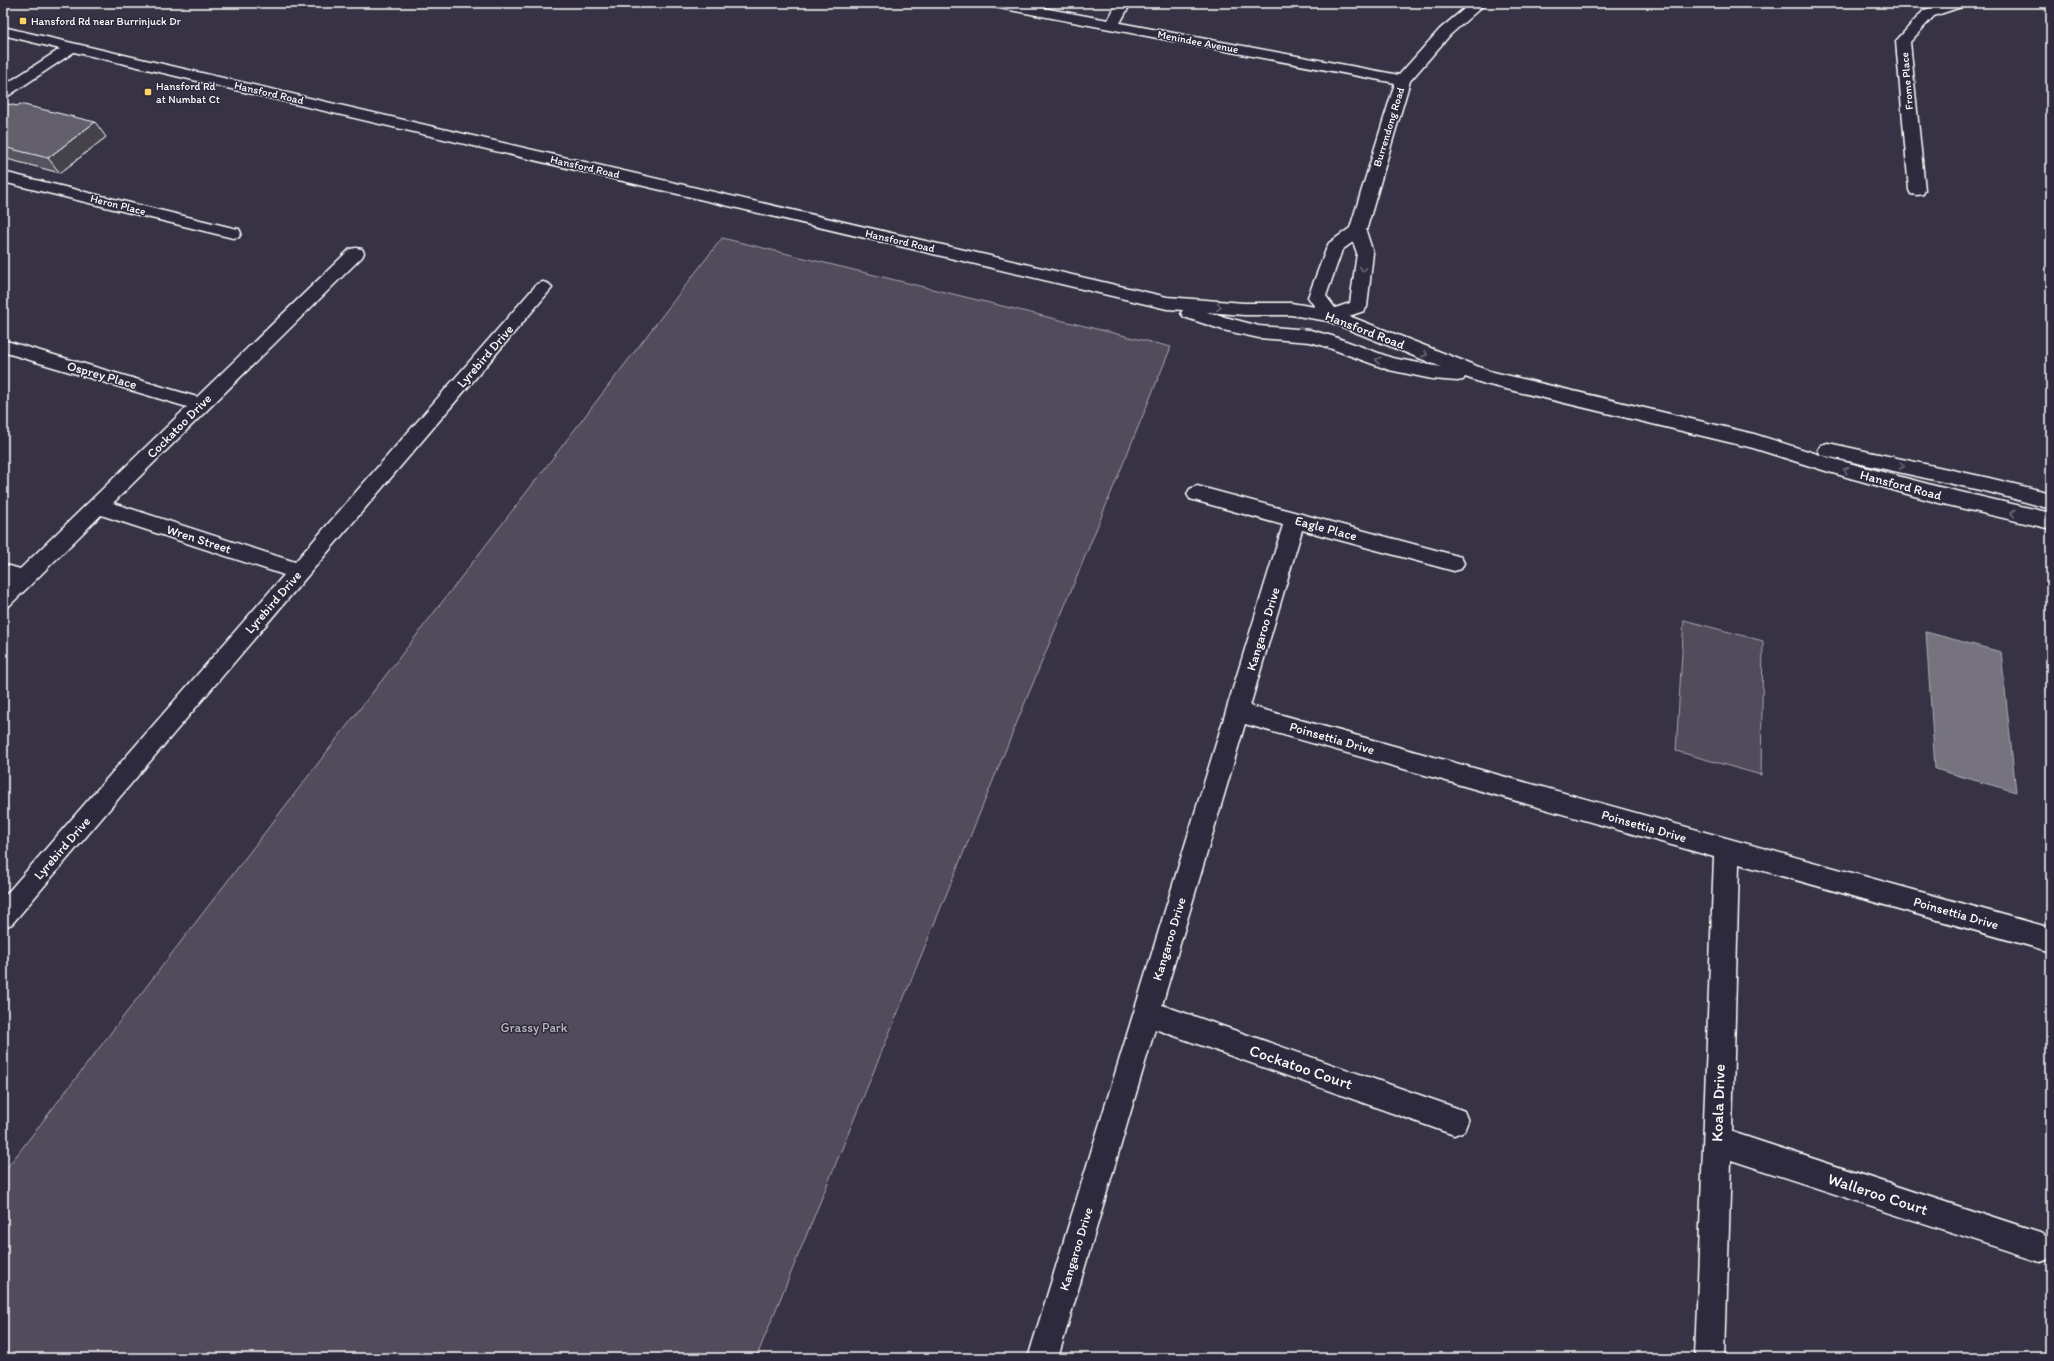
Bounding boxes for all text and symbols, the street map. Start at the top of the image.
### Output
place label: Hansford Rd near Burrinjuck Dr [31,15,181,28]
marker: Hansford Rd near Burrinjuck Dr [18,16,28,26]
street label: Menindee Avenue [1156,28,1240,56]
street label: Frome Place [1898,52,1916,110]
street label: Hansford Road [233,79,305,107]
place label: Hansford Rd at Numbat Ct [156,80,220,106]
street label: Burrendong Road [1371,86,1407,168]
marker: Hansford Rd at Numbat Ct [143,87,153,97]
street label: Hansford Road [549,153,621,181]
street label: Heron Place [89,192,147,218]
street label: Hansford Road [864,227,936,255]
one-way arrow [1359,266,1368,272]
one-way arrow [1216,303,1222,312]
street label: Hansford Road [1323,308,1407,352]
street label: Lyrebird Drive [454,322,516,390]
one-way arrow [1422,350,1429,358]
one-way arrow [1375,356,1382,365]
street label: Osprey Place [65,358,139,392]
street label: Cockatoo Drive [144,391,214,461]
one-way arrow [1899,462,1905,470]
one-way arrow [1843,466,1850,474]
street label: Hansford Road [1859,467,1943,503]
one-way arrow [2010,509,2016,517]
street label: Eagle Place [1293,513,1359,543]
street label: Wren Street [165,522,233,557]
street label: Lyrebird Drive [242,568,304,636]
street label: Kangaroo Drive [1243,586,1283,672]
street label: Poinsettia Drive [1288,719,1376,757]
street label: Poinsettia Drive [1600,807,1688,845]
street label: Lyrebird Drive [31,814,93,882]
street label: Poinsettia Drive [1912,894,2000,932]
street label: Kangaroo Drive [1149,896,1189,982]
park label: Grassy Park [500,1020,568,1035]
street label: Cockatoo Court [1247,1041,1355,1094]
street label: Koala Drive [1707,1064,1729,1142]
street label: Walleroo Court [1826,1169,1930,1219]
street label: Kangaroo Drive [1056,1206,1096,1292]

